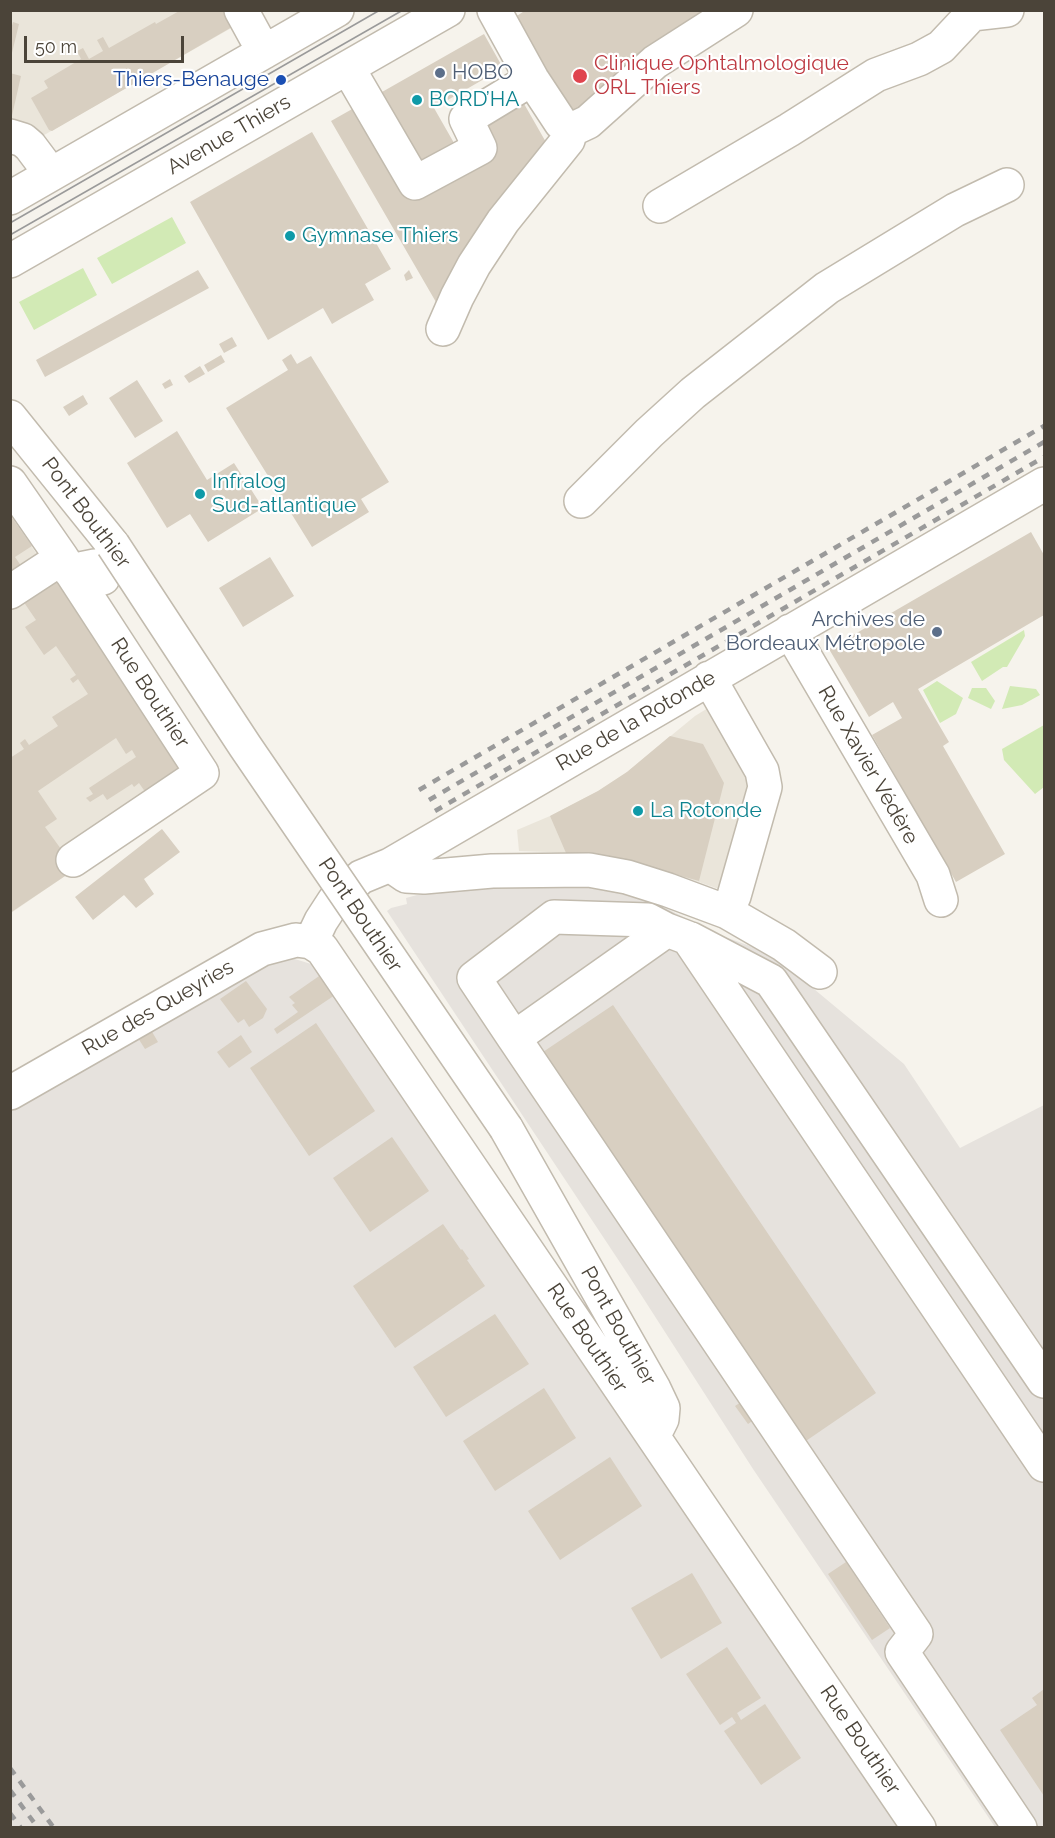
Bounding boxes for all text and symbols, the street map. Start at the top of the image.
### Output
scale bar [27,24,188,62]
text: 50 m [35,36,77,57]
place label: Clinique Ophtalmologique ORL Thiers [594,51,849,101]
place label: HOBO [452,60,513,86]
marker: HOBO [433,66,447,80]
place label: Thiers-Benauge [113,67,269,93]
marker: Clinique Ophtalmologique ORL Thiers [571,67,589,85]
marker: Thiers-Benauge [274,73,288,87]
place label: BORD’HA [429,87,520,113]
street label: Avenue Thiers [163,89,295,181]
marker: BORD’HA [410,93,424,107]
place label: Gymnase Thiers [302,223,459,249]
marker: Gymnase Thiers [283,229,297,243]
street label: Pont Bouthier [36,453,136,573]
place label: Infralog Sud-atlantique [212,469,356,519]
marker: Infralog Sud-atlantique [193,487,207,501]
place label: Archives de Bordeaux Métropole [726,607,925,657]
marker: Archives de Bordeaux Métropole [930,625,944,639]
street label: Rue Bouthier [105,633,195,753]
street label: Rue de la Rotonde [552,665,720,777]
street label: Rue Xavier Védère [812,681,924,849]
place label: La Rotonde [650,798,762,824]
marker: La Rotonde [631,804,645,818]
street label: Pont Bouthier [313,853,407,977]
street label: Rue des Queyries [78,954,238,1062]
street label: Pont Bouthier [575,1262,661,1390]
street label: Rue Bouthier [541,1279,633,1397]
street label: Rue Bouthier [814,1681,906,1799]

